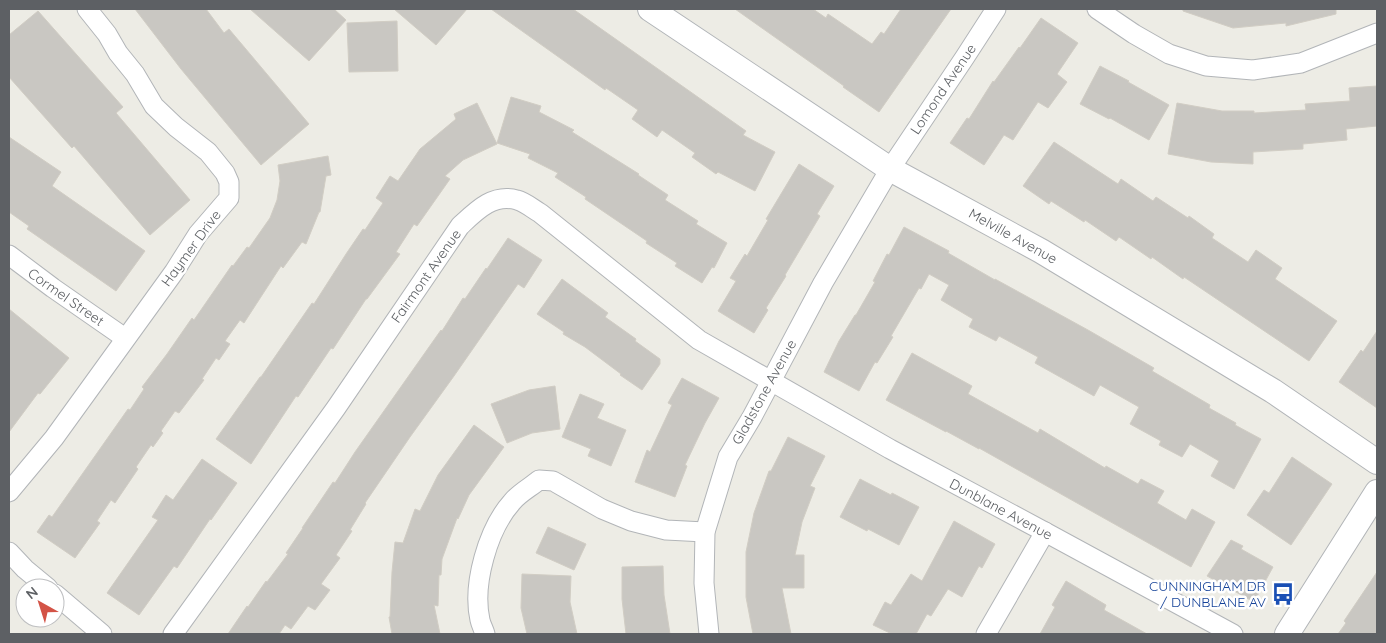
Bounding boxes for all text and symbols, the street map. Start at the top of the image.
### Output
street label: Lomond Avenue [906,40,980,138]
street label: Melville Avenue [965,204,1061,268]
street label: Haymer Drive [157,206,225,290]
street label: Fairmont Avenue [387,226,465,326]
street label: Cormel Street [24,264,108,330]
street label: Gladstone Avenue [728,336,800,448]
street label: Dunblane Avenue [946,474,1056,544]
place label: CUNNINGHAM DR / DUNBLANE AV [1149,577,1266,611]
north arrow [15,578,65,628]
bus stop icon: CUNNINGHAM DR / DUNBLANE AV [1270,581,1296,607]
text: N [22,583,41,603]

